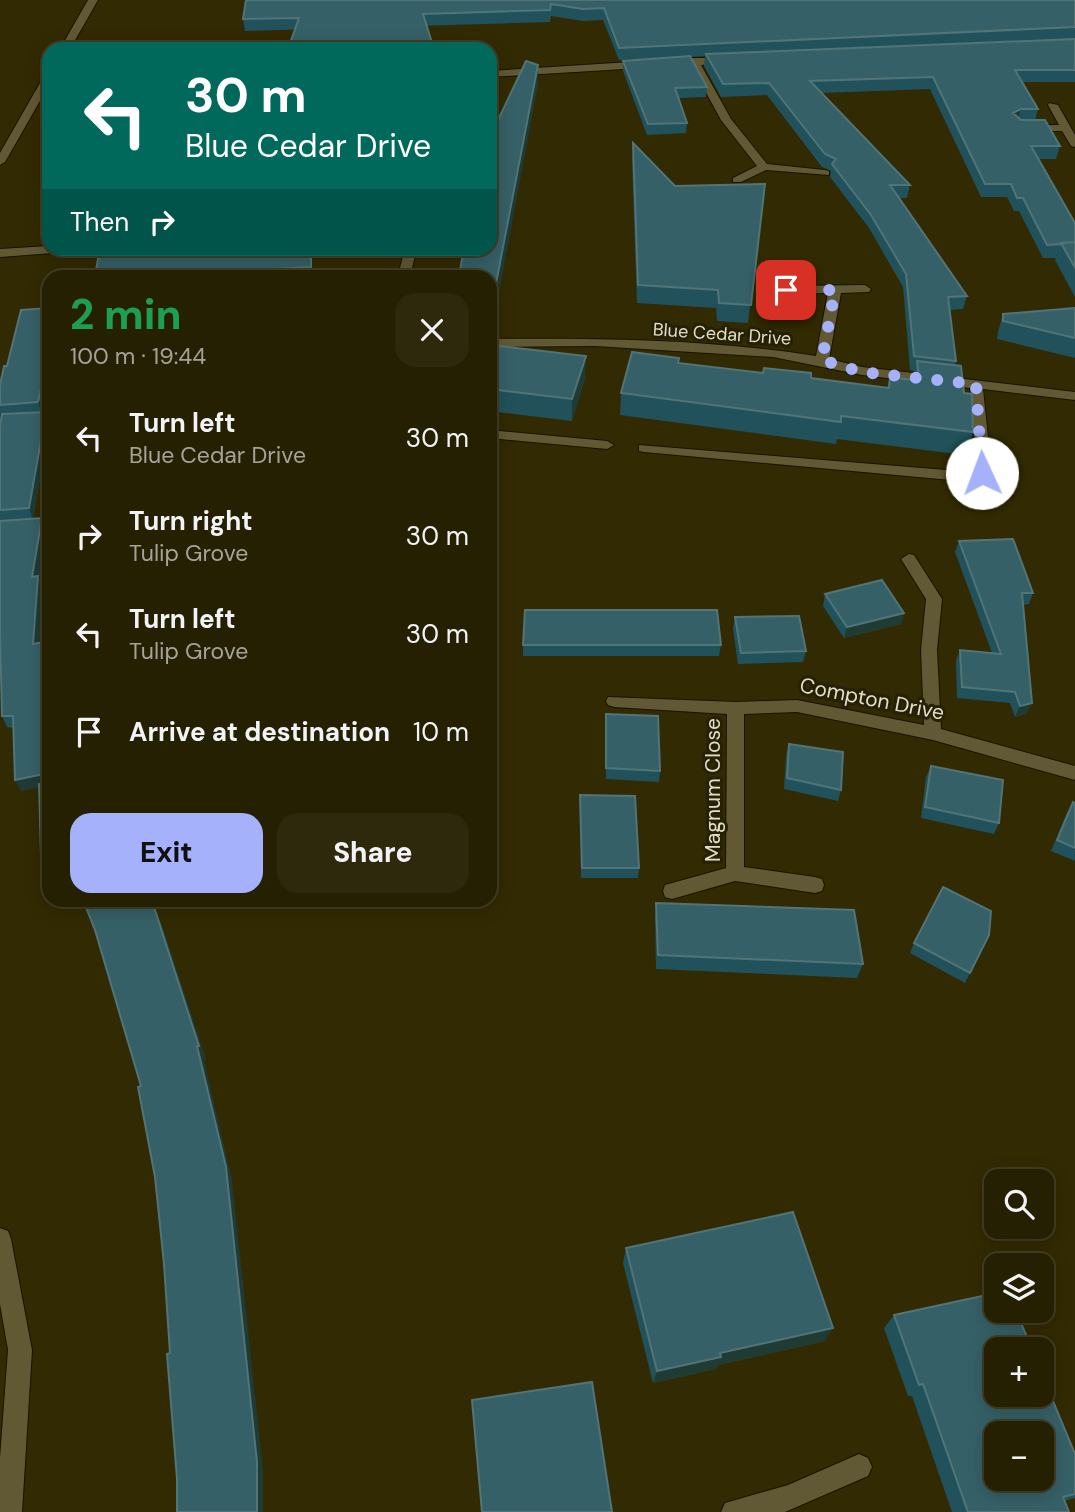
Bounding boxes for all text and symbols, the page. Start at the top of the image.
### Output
text: 30 m [185,63,307,127]
icon: left [70,70,161,161]
text: Blue Cedar Drive [185,125,431,167]
icon: right [143,203,181,241]
text: Then [70,205,129,239]
pin [756,260,816,320]
icon: arrive [767,271,805,309]
text: 2 min [70,287,181,342]
button: close [395,293,469,367]
street label: Blue Cedar Drive [652,317,792,351]
text: 100 m · 19:44 [70,341,206,371]
text: Turn left [129,406,236,440]
icon: left [70,419,108,457]
text: 30 m [406,421,469,455]
position arrow [945,436,1019,510]
text: Blue Cedar Drive [129,440,306,470]
text: Turn right [129,504,253,538]
icon: right [70,517,108,555]
text: 30 m [406,519,469,553]
text: Tulip Grove [129,538,248,568]
text: Turn left [129,602,236,636]
icon: left [70,615,108,653]
text: 30 m [406,617,469,651]
text: Tulip Grove [129,636,248,666]
street label: Compton Drive [797,671,947,727]
icon: arrive [70,713,108,751]
text: Arrive at destination [129,715,390,749]
text: 10 m [413,715,469,749]
street label: Magnum Close [699,718,727,862]
button: Exit [70,813,263,893]
button: Share [277,813,469,893]
map controls [984,1169,1054,1491]
button: search [984,1169,1054,1239]
button: layers [984,1253,1054,1323]
button: + [984,1337,1054,1407]
button: − [984,1421,1054,1491]

